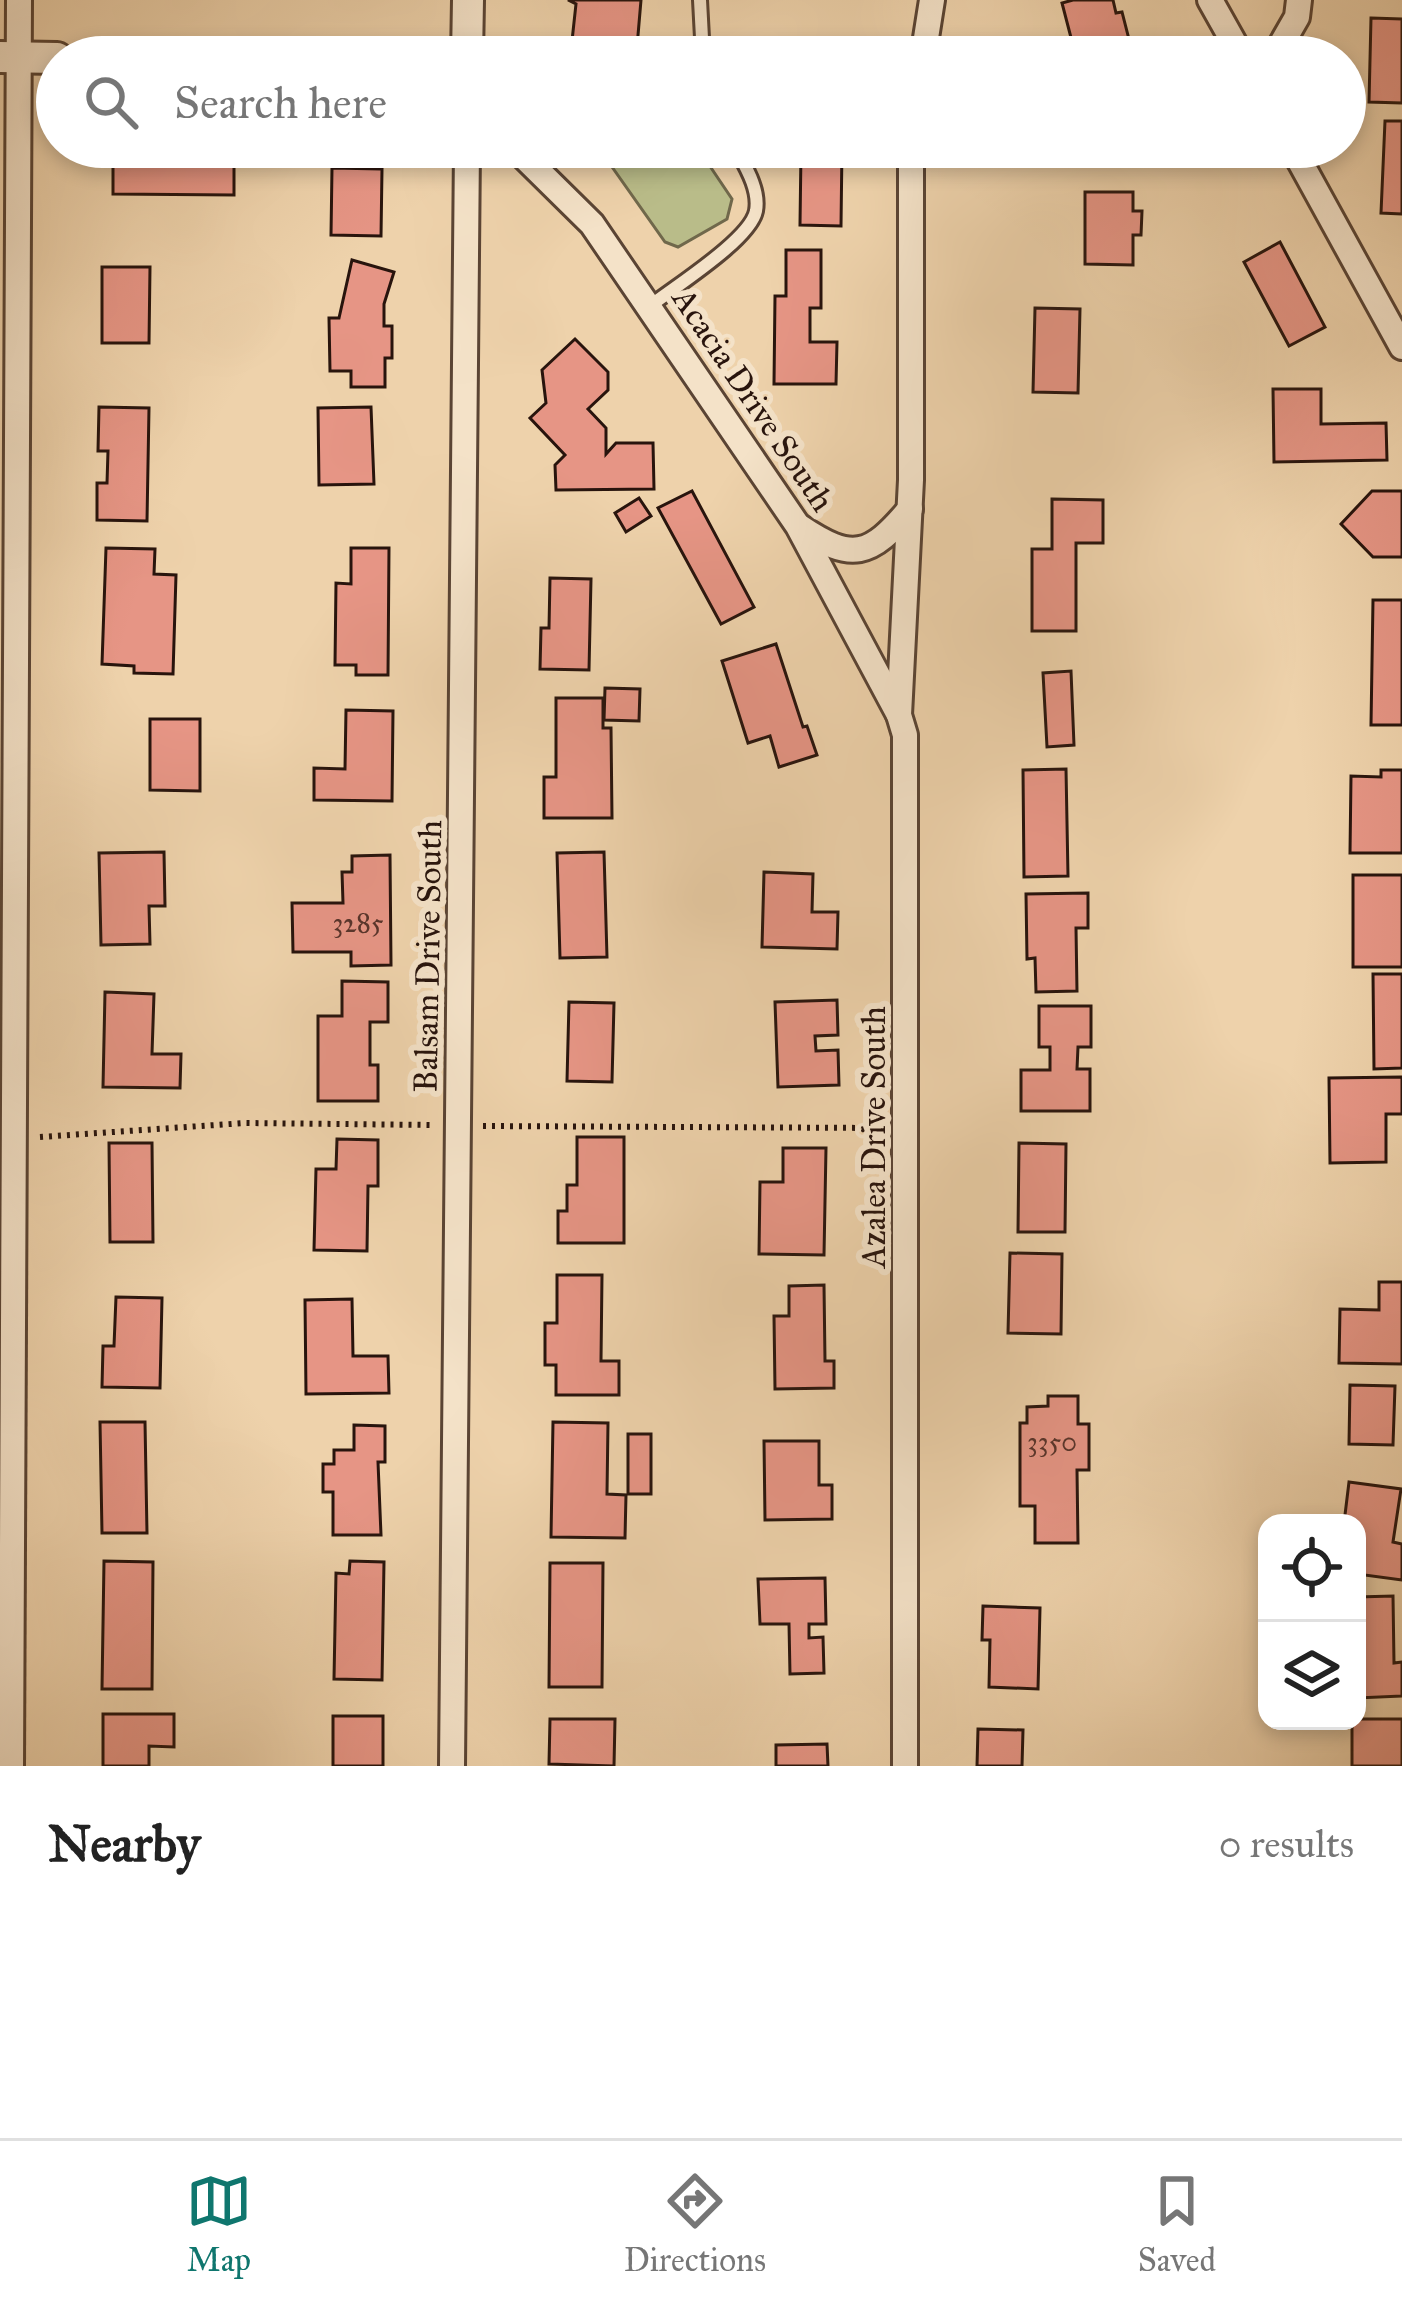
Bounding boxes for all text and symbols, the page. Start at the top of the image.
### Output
search box [36,36,1366,168]
icon: search [78,69,144,135]
text: Search here [174,75,387,130]
street label: Acacia Drive South [663,279,843,519]
street label: Balsam Drive South [406,820,450,1093]
house number: 3285 [332,906,384,939]
street label: Azalea Drive South [854,1006,894,1270]
house number: 3350 [1027,1425,1077,1458]
map controls [1258,1514,1366,1730]
button: locate [1258,1514,1366,1622]
button: layers [1258,1622,1366,1730]
text: Nearby [48,1813,200,1875]
text: 0 results [1219,1820,1354,1868]
tab: Map [186,2168,252,2280]
tab: Directions [624,2168,766,2280]
tab: Saved [1138,2168,1216,2280]

